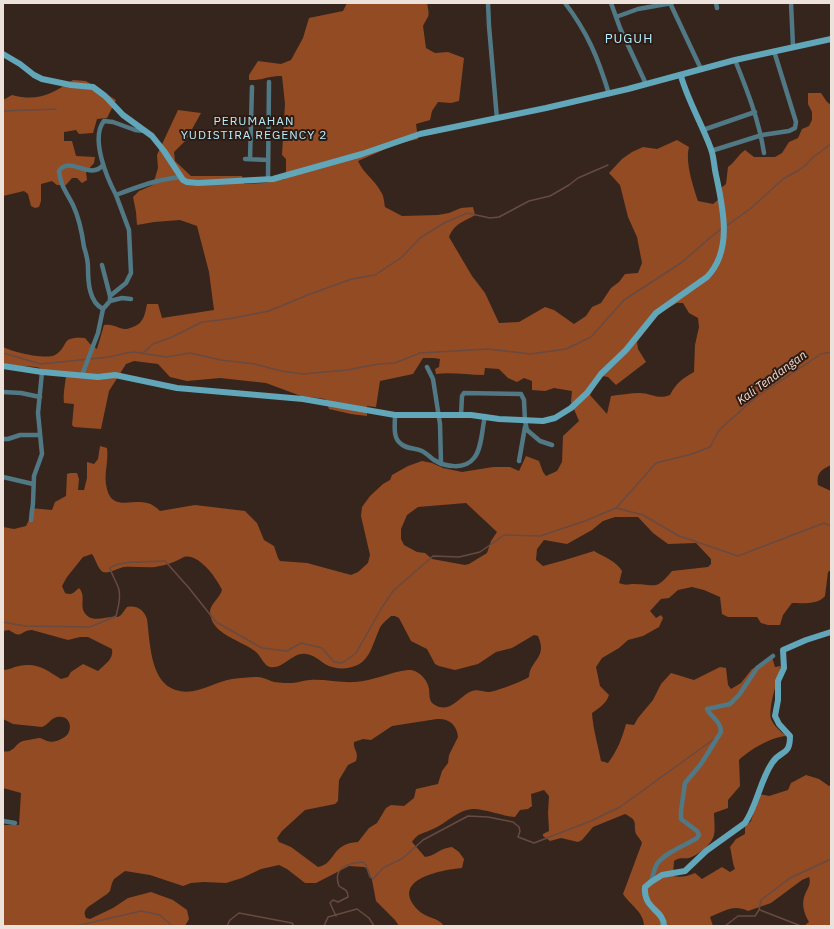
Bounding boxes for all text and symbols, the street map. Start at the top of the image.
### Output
district label: PUGUH [605,31,653,47]
district label: PERUMAHAN YUDISTIRA REGENCY 2 [181,115,327,143]
water label: Kali Tendangan [734,348,810,408]

